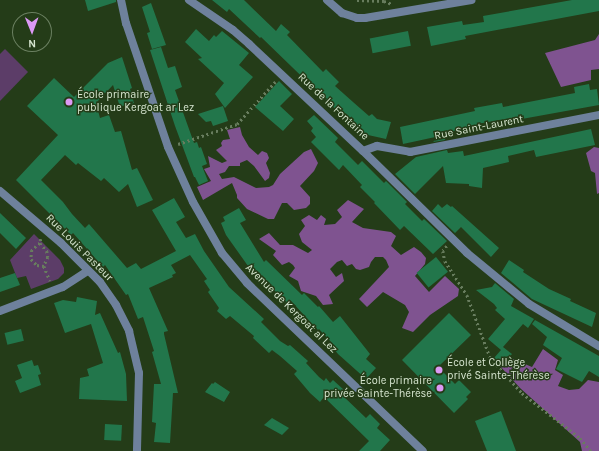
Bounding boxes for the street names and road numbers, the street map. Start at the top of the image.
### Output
street label: Rue de la Fontaine [295,71,371,143]
street label: Rue Saint-Laurent [433,113,525,143]
street label: Rue Louis Pasteur [43,212,115,284]
street label: Avenue de Kergoat al Lez [242,262,340,356]

